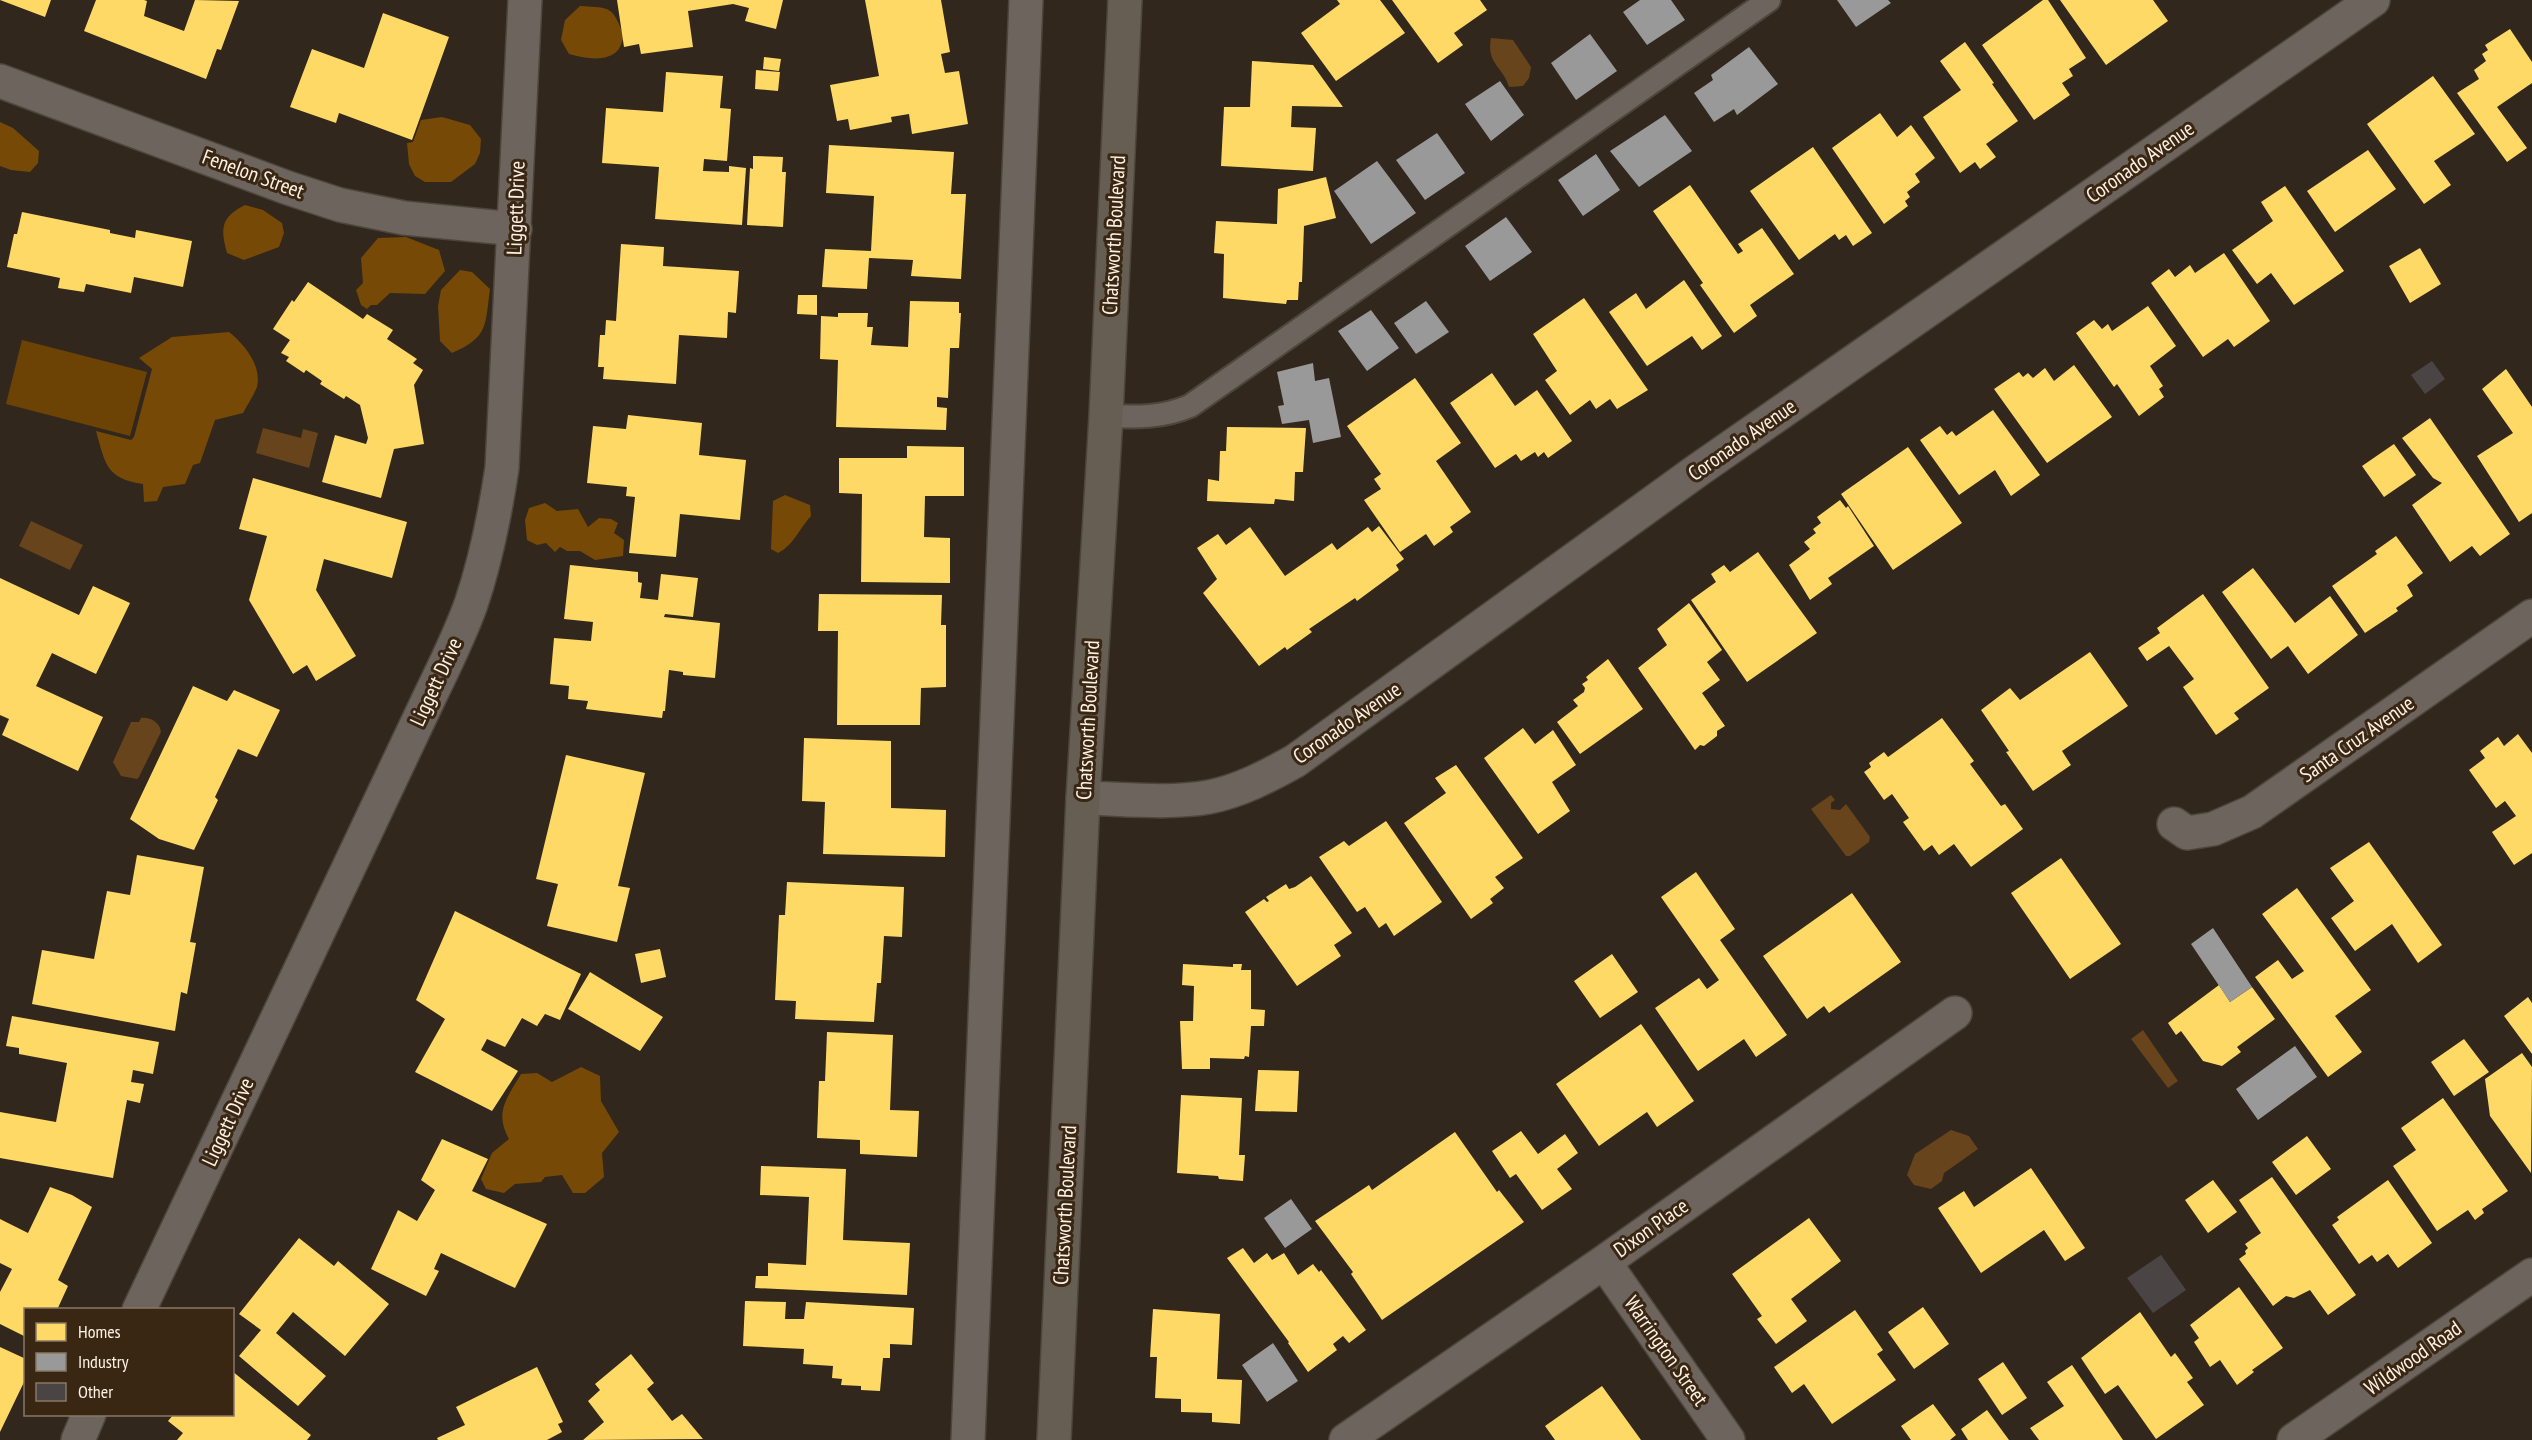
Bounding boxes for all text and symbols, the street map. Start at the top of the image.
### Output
street label: Coronado Avenue [2080,114,2199,209]
street label: Fenelon Street [199,143,308,204]
street label: Chatsworth Boulevard [1096,154,1131,315]
street label: Liggett Drive [500,160,531,256]
street label: Coronado Avenue [1682,392,1801,487]
street label: Liggett Drive [403,633,468,730]
street label: Chatsworth Boulevard [1070,639,1105,800]
street label: Coronado Avenue [1287,675,1406,770]
street label: Santa Cruz Avenue [2294,689,2419,788]
street label: Liggett Drive [195,1073,260,1170]
street label: Chatsworth Boulevard [1047,1124,1082,1285]
street label: Dixon Place [1608,1192,1693,1263]
street label: Warrington Street [1619,1291,1714,1411]
legend [24,1308,234,1416]
street label: Wildwood Road [2359,1314,2466,1401]
text: Homes [78,1320,121,1343]
text: Industry [78,1350,129,1373]
text: Other [78,1380,113,1403]

